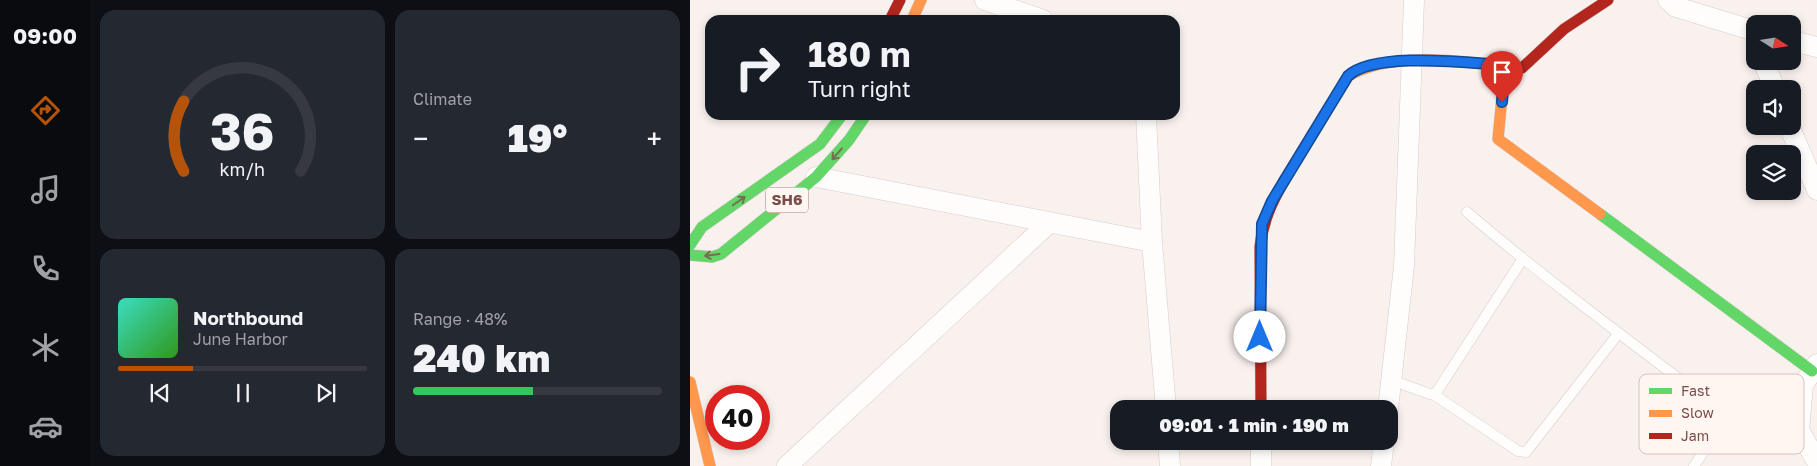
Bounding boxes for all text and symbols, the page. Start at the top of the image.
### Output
north arrow [1746,15,1801,70]
map controls [1746,15,1801,200]
text: 09:00 [13,22,77,49]
text: 180 m [808,33,911,75]
icon: right [725,35,790,100]
pin [1481,51,1523,102]
icon: arrive [1488,58,1516,86]
text: Turn right [808,75,911,102]
button: sound [1746,80,1801,135]
text: Climate [413,89,472,109]
icon: directions [28,93,63,128]
text: 36 [210,99,275,161]
text: 19° [508,115,567,160]
text: − [413,122,428,155]
text: + [647,122,662,155]
button: layers [1746,145,1801,200]
one-way arrow [831,147,843,160]
text: km/h [220,158,265,180]
icon: music [28,172,63,207]
road number: SH6 [766,188,808,212]
one-way arrow [731,196,745,206]
one-way arrow [705,250,721,260]
icon: phone [28,251,63,286]
text: Northbound [193,306,303,329]
text: Range · 48% [413,309,507,329]
position arrow [1233,310,1285,362]
text: June Harbor [193,329,288,349]
icon: climate [28,330,63,365]
text: 240 km [413,335,550,380]
legend [1639,374,1804,454]
icon: previous [146,379,174,407]
icon: pause [229,379,257,407]
icon: next [312,379,340,407]
text: Fast [1681,382,1710,399]
speed limit sign: 40 [705,385,770,450]
text: Slow [1681,404,1714,421]
icon: car [28,409,63,444]
text: 09:01 · 1 min · 190 m [1159,413,1349,436]
text: Jam [1681,427,1709,444]

